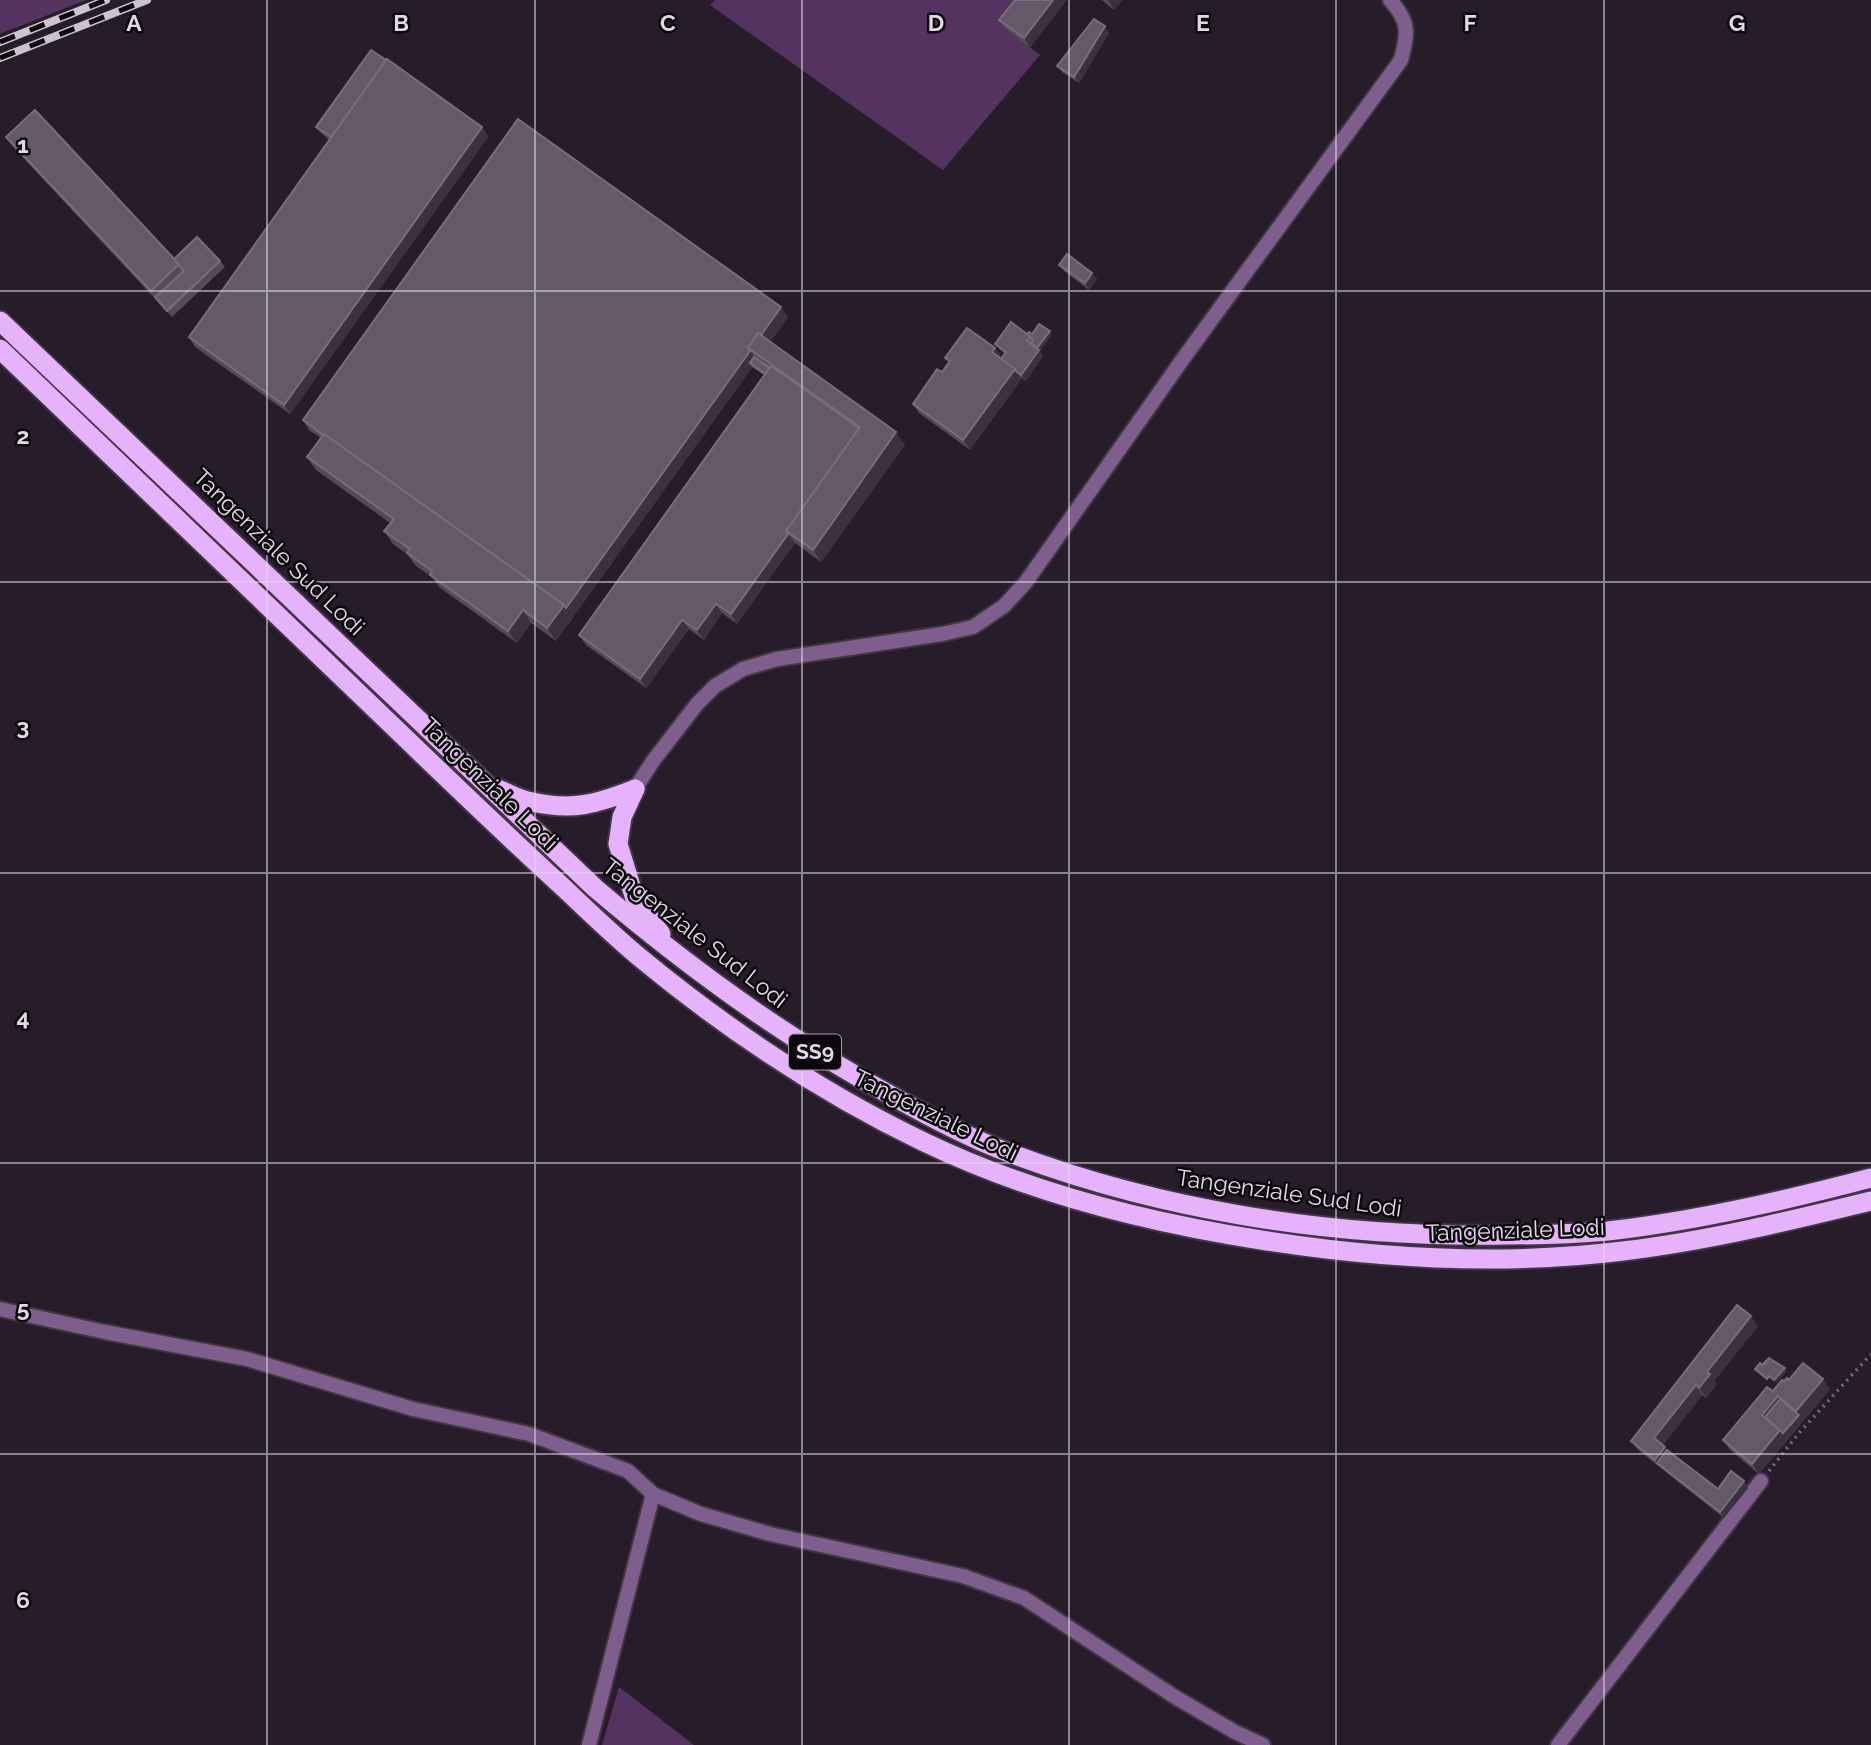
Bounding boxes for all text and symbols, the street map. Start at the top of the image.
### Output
text: A [126,9,142,36]
text: B [393,9,409,36]
text: C [660,9,676,36]
text: D [928,9,944,36]
text: E [1196,9,1210,36]
text: F [1463,9,1477,36]
text: G [1729,9,1745,36]
text: 1 [17,131,29,158]
text: 2 [17,422,29,449]
street label: Tangenziale Sud Lodi [188,463,370,640]
street label: Tangenziale Lodi [416,712,564,856]
text: 3 [17,713,29,740]
street label: Tangenziale Sud Lodi [598,852,793,1013]
text: 4 [16,1004,30,1031]
road number: SS9 [789,1034,841,1070]
street label: Tangenziale Lodi [850,1063,1023,1166]
street label: Tangenziale Sud Lodi [1175,1163,1403,1222]
street label: Tangenziale Lodi [1425,1213,1605,1246]
text: 5 [17,1295,30,1322]
text: 6 [16,1586,30,1613]

